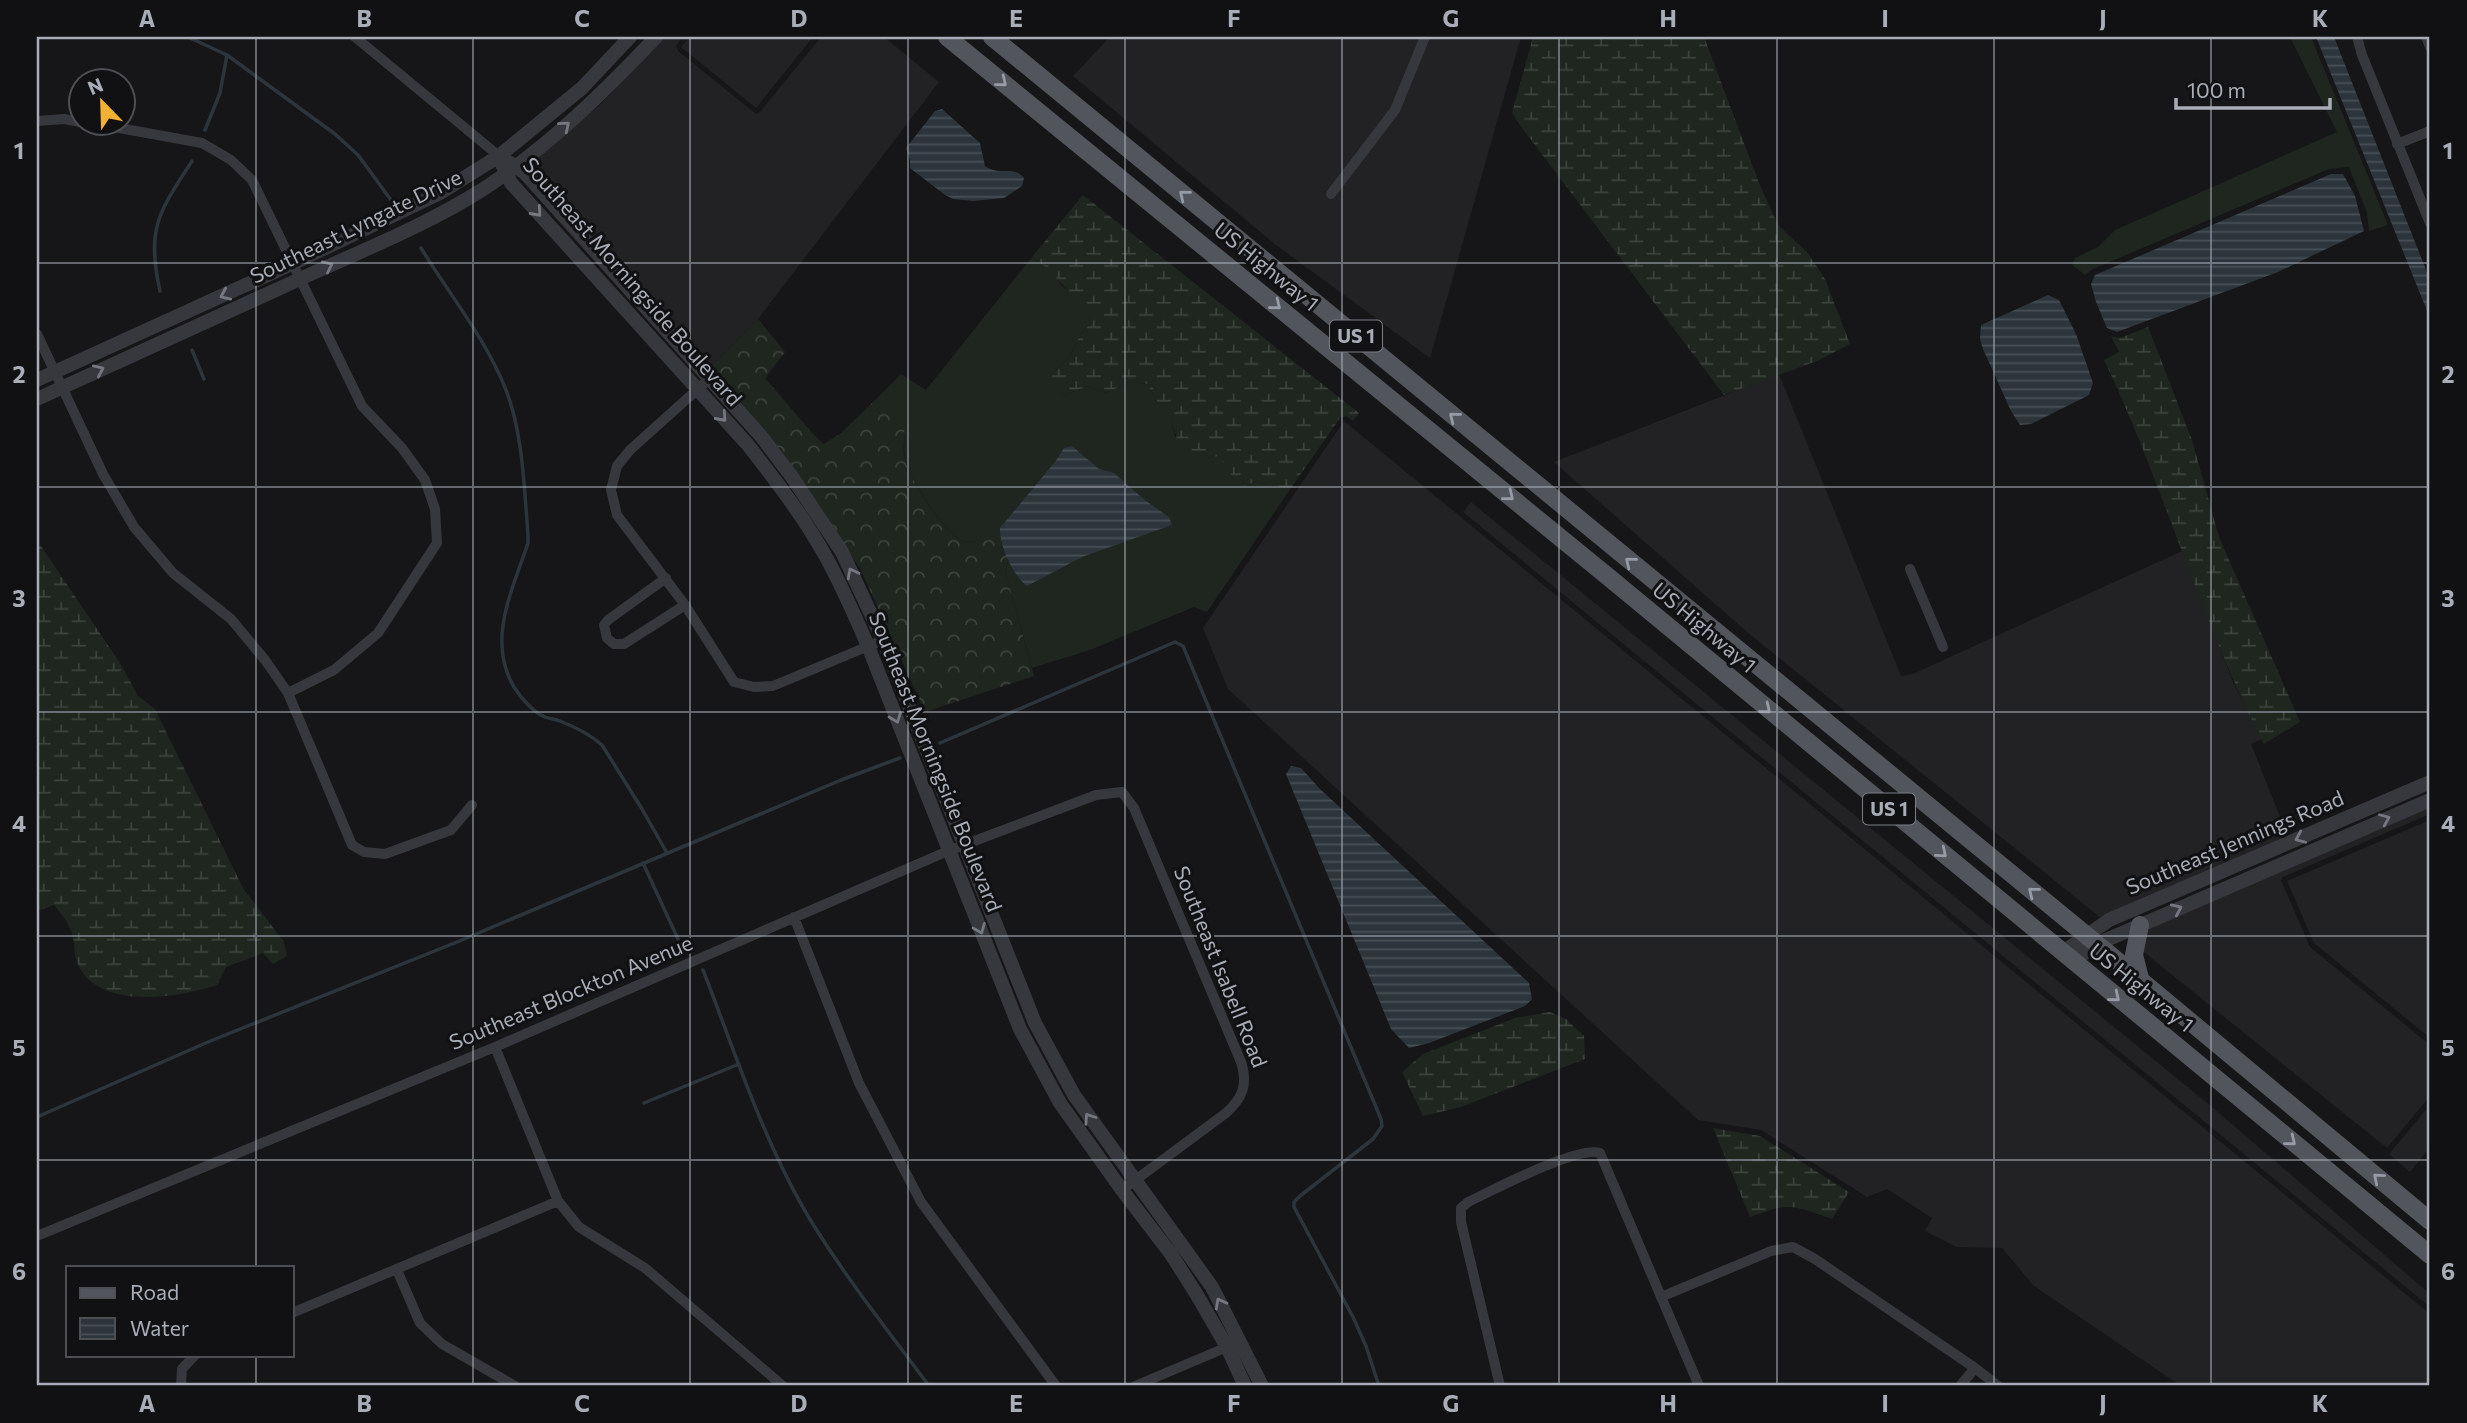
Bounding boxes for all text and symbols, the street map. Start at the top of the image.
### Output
text: A [139,4,156,32]
text: B [356,4,372,32]
text: C [574,4,590,32]
text: D [791,4,808,32]
text: E [1009,4,1023,32]
text: F [1227,4,1241,32]
text: G [1443,4,1459,32]
text: H [1659,4,1677,32]
text: I [1881,4,1889,32]
text: J [2099,4,2107,32]
text: K [2312,4,2328,32]
north arrow [66,66,136,136]
scale bar [2176,66,2330,110]
text: N [84,73,106,99]
one-way arrow [995,73,1007,86]
text: 100 m [2187,77,2246,102]
one-way arrow [557,122,570,134]
text: 1 [14,136,24,164]
text: 1 [2443,136,2453,164]
street label: Southeast Morningside Boulevard [518,152,748,410]
street label: Southeast Lyngate Drive [245,164,465,288]
one-way arrow [1180,190,1192,203]
one-way arrow [529,204,541,217]
street label: US Highway 1 [1210,216,1324,316]
one-way arrow [321,260,334,274]
one-way arrow [220,287,232,301]
one-way arrow [1268,297,1281,309]
road number: US 1 [1330,320,1382,352]
text: 2 [12,360,26,388]
text: 2 [2441,360,2455,388]
one-way arrow [92,364,104,378]
one-way arrow [714,409,726,422]
one-way arrow [1450,413,1463,425]
one-way arrow [1500,488,1513,500]
one-way arrow [1625,557,1638,570]
one-way arrow [847,568,861,580]
street label: US Highway 1 [1648,576,1762,677]
text: 3 [12,584,26,612]
text: 3 [2441,584,2455,612]
street label: Southeast Morningside Boulevard [865,608,1008,915]
one-way arrow [1758,701,1771,713]
one-way arrow [887,711,901,723]
street label: Southeast Jennings Road [2122,784,2347,899]
road number: US 1 [1863,794,1915,824]
text: 4 [12,809,26,837]
text: 4 [2441,809,2455,837]
one-way arrow [2378,813,2391,827]
one-way arrow [2295,830,2307,844]
one-way arrow [1934,845,1947,857]
street label: Southeast Isabell Road [1170,862,1273,1071]
one-way arrow [2029,888,2042,900]
one-way arrow [2169,903,2182,917]
one-way arrow [971,923,985,935]
street label: Southeast Blockton Avenue [445,929,696,1054]
street label: US Highway 1 [2085,937,2199,1037]
one-way arrow [2107,988,2120,1001]
text: 5 [12,1033,26,1061]
text: 5 [2441,1033,2455,1061]
one-way arrow [1085,1113,1097,1126]
one-way arrow [2282,1133,2295,1145]
one-way arrow [2373,1174,2386,1186]
text: 6 [12,1257,26,1285]
text: 6 [2441,1257,2455,1285]
legend [66,1266,294,1356]
text: Road [130,1279,179,1304]
one-way arrow [1215,1298,1229,1310]
text: Water [130,1315,189,1340]
text: A [139,1389,156,1417]
text: B [356,1389,372,1417]
text: C [574,1389,590,1417]
text: D [791,1389,808,1417]
text: E [1009,1389,1023,1417]
text: F [1227,1389,1241,1417]
text: G [1443,1389,1459,1417]
text: H [1659,1389,1677,1417]
text: I [1881,1389,1889,1417]
text: J [2099,1389,2107,1417]
text: K [2312,1389,2328,1417]

